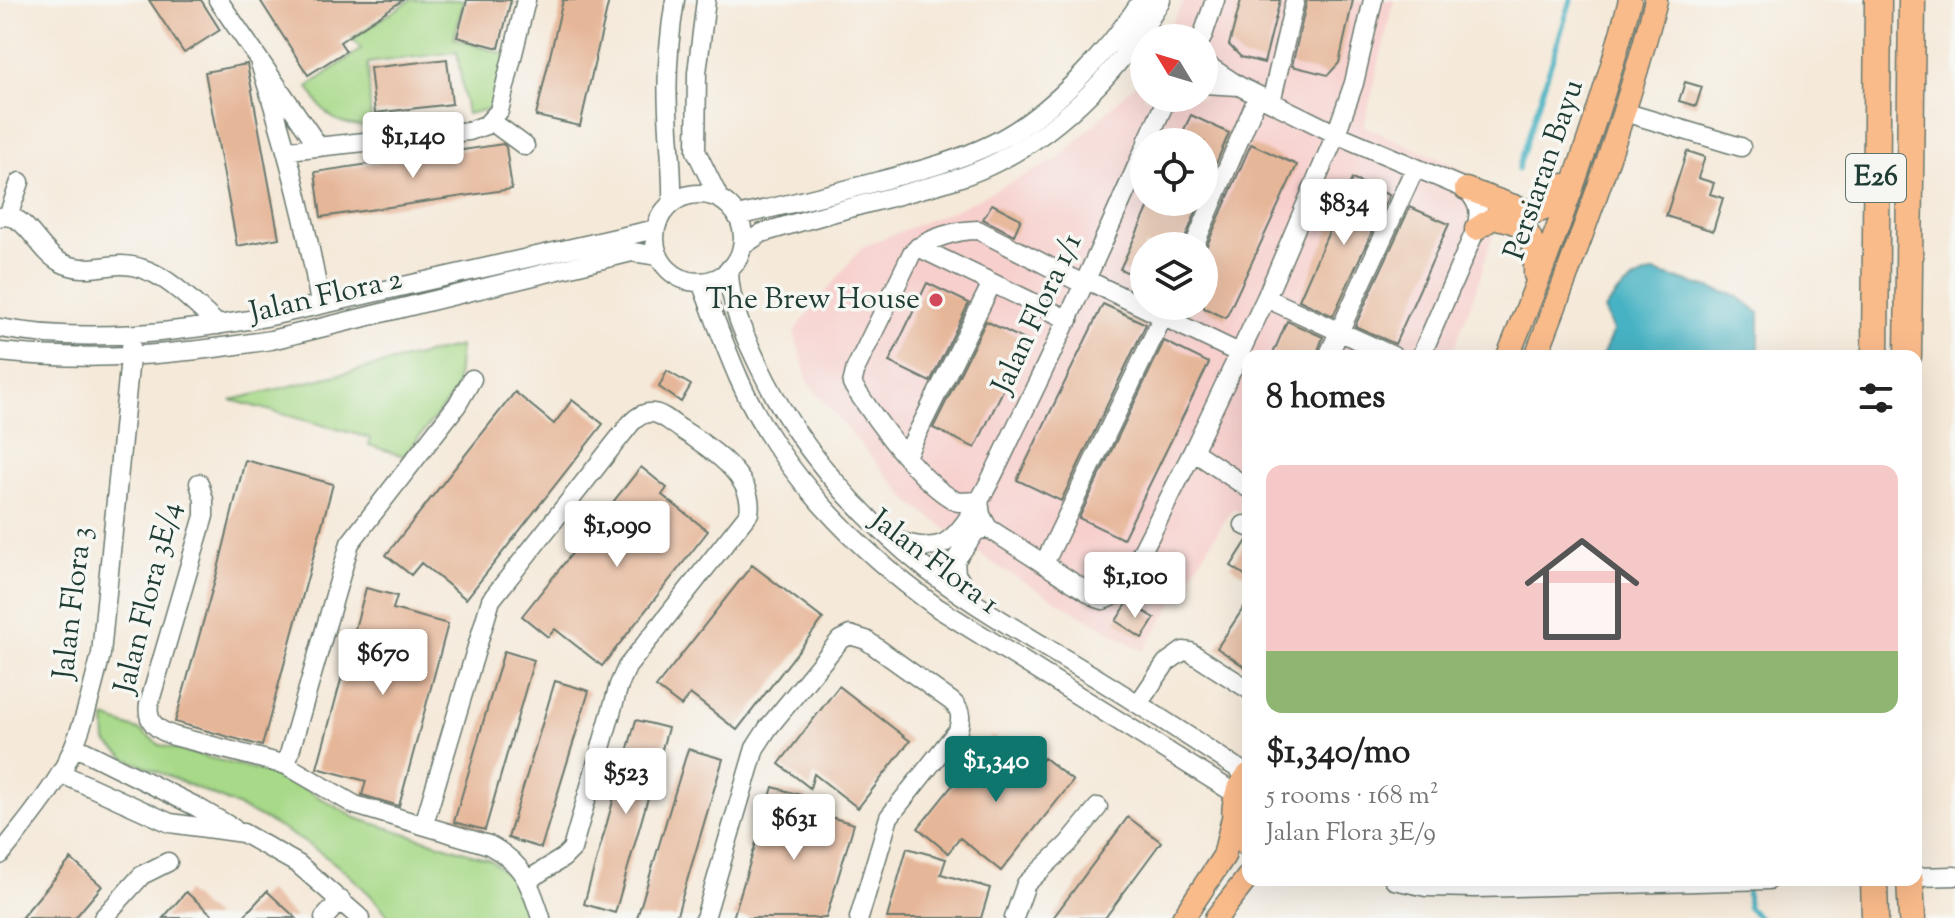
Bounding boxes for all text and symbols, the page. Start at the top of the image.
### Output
north arrow [1130,24,1218,112]
map controls [1130,24,1218,320]
street label: Persiaran Bayu [1494,74,1596,266]
pin: $1,140 [348,112,478,180]
text: $1,140 [381,119,445,156]
button: locate [1130,128,1218,216]
road number: E26 [1846,154,1906,202]
pin: $834 [1297,179,1391,247]
text: $834 [1319,186,1369,223]
street label: Jalan Flora 1/1 [981,227,1094,403]
button: layers [1130,232,1218,320]
street label: Jalan Flora 2 [243,259,407,336]
place label: The Brew House [706,279,920,322]
marker: The Brew House [927,291,945,309]
text: 8 homes [1266,374,1385,423]
icon: filters [1854,376,1898,420]
street label: Jalan Flora 3E/4 [104,498,194,700]
street label: Jalan Flora 1 [859,499,1007,626]
pin: $1,090 [552,501,682,569]
text: $1,090 [583,508,651,545]
icon: home [1510,517,1654,661]
street label: Jalan Flora 3 [43,524,105,684]
pin: $1,100 [1070,552,1200,620]
text: $1,100 [1102,559,1168,596]
pin: $670 [336,629,430,697]
text: $670 [356,636,410,673]
text: $1,340/mo [1266,729,1410,778]
pin: $1,340 [931,736,1061,804]
text: $1,340 [963,743,1029,780]
pin: $523 [579,748,673,816]
text: $523 [603,755,649,792]
text: 5 rooms · 168 m² [1266,778,1439,815]
pin: $631 [747,794,841,862]
text: $631 [771,801,817,838]
text: Jalan Flora 3E/9 [1266,815,1436,852]

